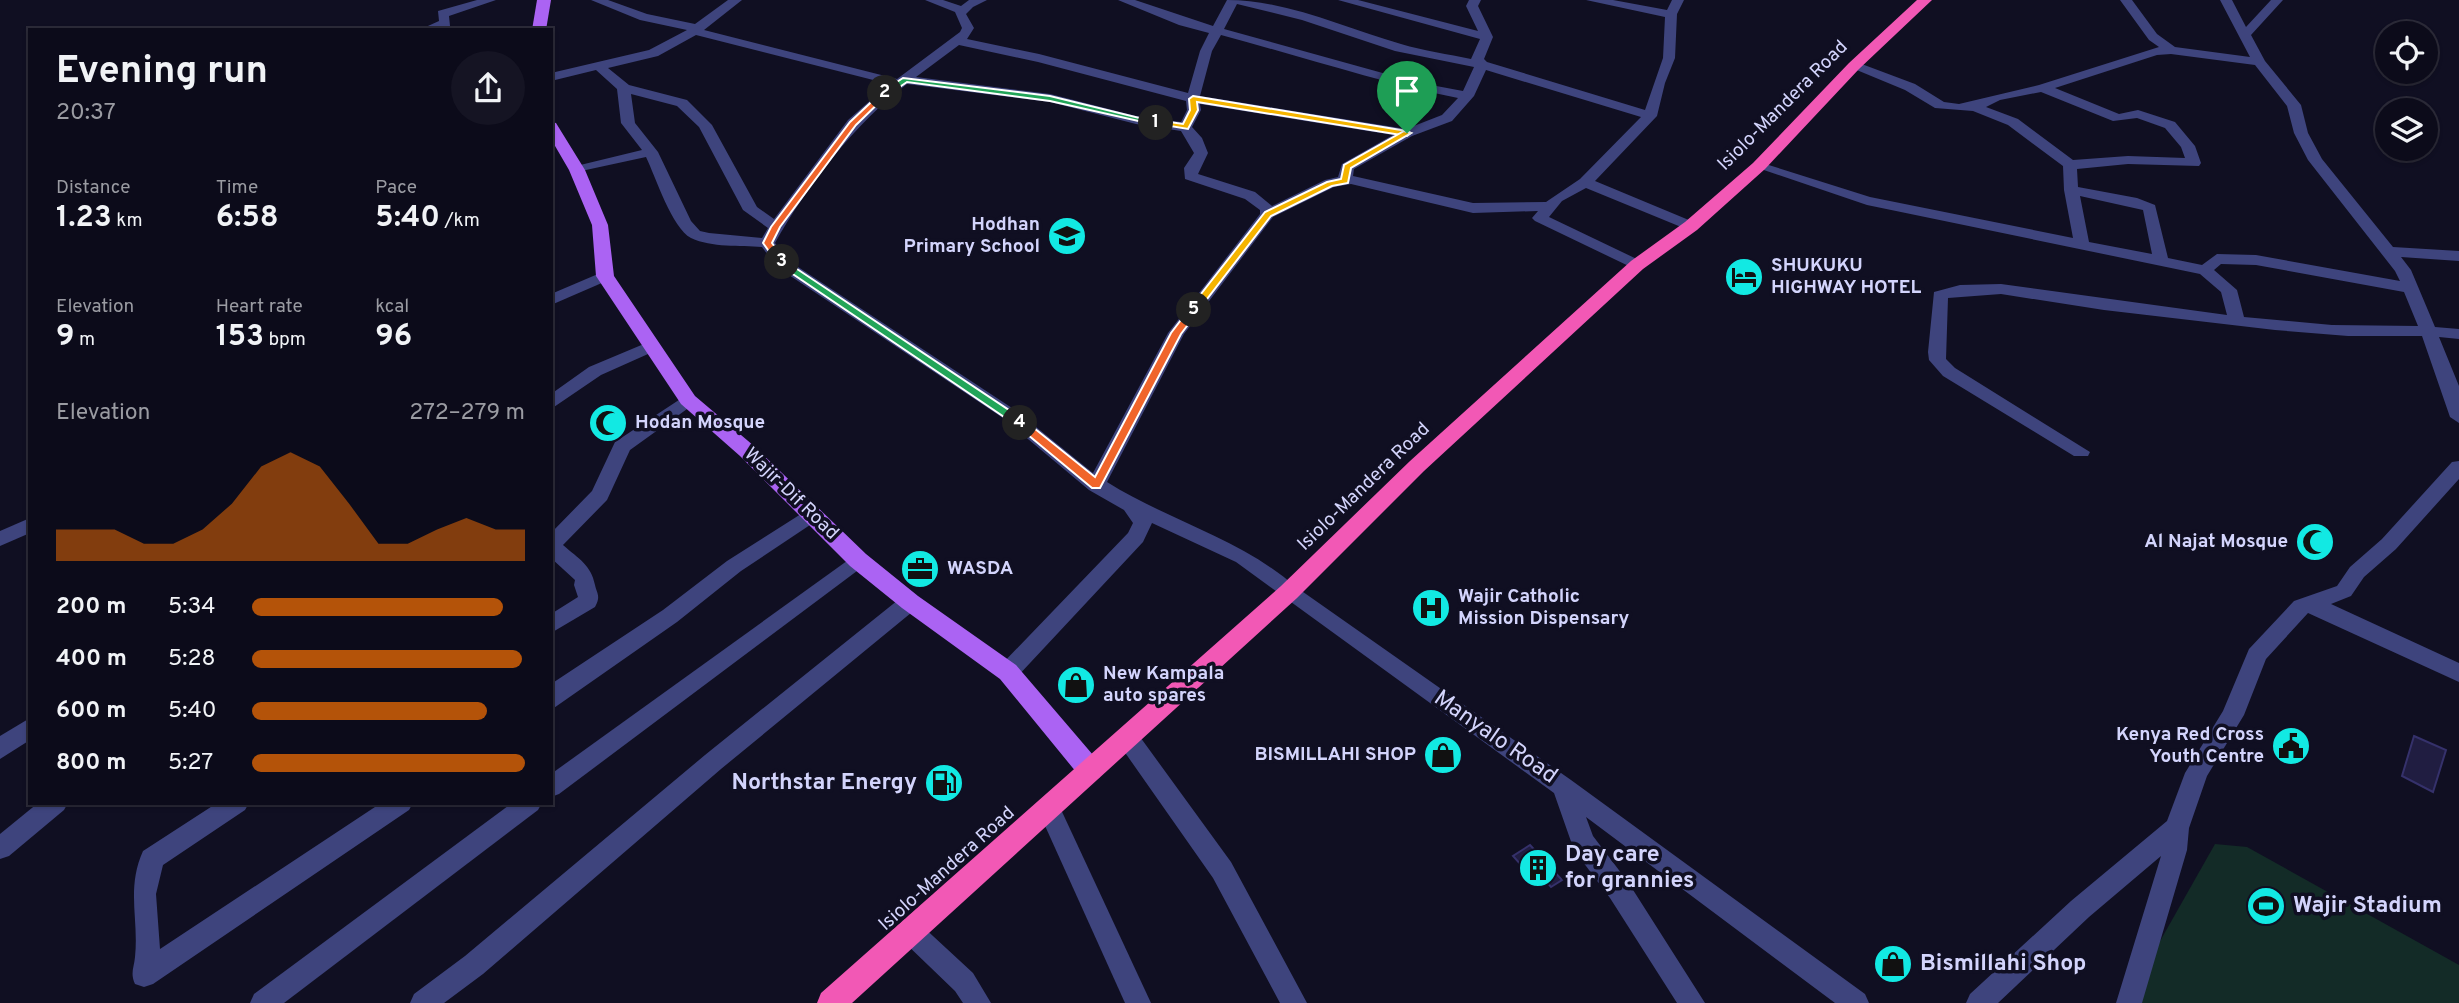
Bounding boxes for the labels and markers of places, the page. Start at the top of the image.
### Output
pin [1377,61,1437,133]
pin: 2 [868,76,903,110]
pin: 1 [1138,106,1174,140]
place label: Hodhan Primary School [904,213,1040,259]
school or university icon: Hodhan Primary School [1046,215,1088,257]
pin: 3 [764,244,800,280]
place label: SHUKUKU HIGHWAY HOTEL [1771,254,1921,300]
hotel icon: SHUKUKU HIGHWAY HOTEL [1723,256,1765,298]
pin: 5 [1176,292,1212,328]
mosque icon: Hodan Mosque [587,402,629,444]
pin: 4 [1002,406,1038,440]
place label: Hodan Mosque [635,411,765,435]
mosque icon: Al Najat Mosque [2294,521,2336,563]
place label: Al Najat Mosque [2144,530,2288,554]
office icon: WASDA [899,548,941,590]
place label: WASDA [947,557,1014,581]
place label: Wajir Catholic Mission Dispensary [1458,585,1630,631]
hospital icon: Wajir Catholic Mission Dispensary [1410,587,1452,629]
place label: New Kampala auto spares [1103,662,1224,708]
shop icon: New Kampala auto spares [1055,664,1097,706]
place label: Kenya Red Cross Youth Centre [2116,723,2264,769]
public building icon: Kenya Red Cross Youth Centre [2270,725,2312,767]
shop icon: BISMILLAHI SHOP [1422,734,1464,776]
place label: BISMILLAHI SHOP [1254,743,1416,767]
fuel station icon: Northstar Energy [923,762,965,804]
place label: Northstar Energy [731,769,917,798]
place label: Day care for grannies [1565,841,1694,896]
building icon: Day care for grannies [1517,847,1559,889]
sports icon: Wajir Stadium [2245,885,2287,927]
place label: Wajir Stadium [2293,892,2442,921]
shop icon: Bismillahi Shop [1872,943,1914,985]
place label: Bismillahi Shop [1920,950,2086,979]

